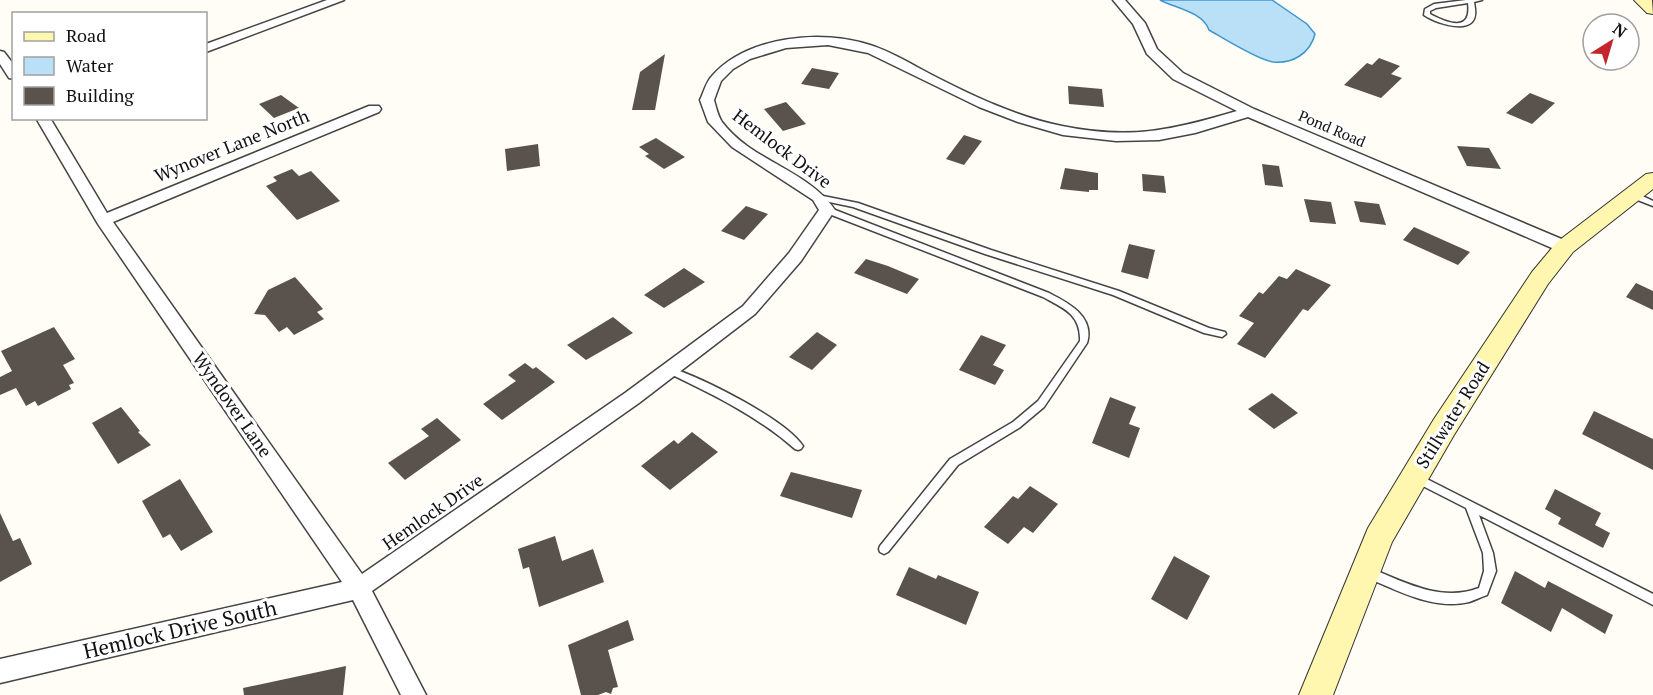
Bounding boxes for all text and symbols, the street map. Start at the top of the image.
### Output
legend [12,12,207,120]
north arrow [1581,12,1641,72]
text: N [1609,18,1631,42]
text: Road [66,23,106,47]
text: Water [66,53,113,77]
text: Building [66,83,134,107]
street label: Wynover Lane North [151,103,313,187]
street label: Hemlock Drive [728,103,837,193]
street label: Pond Road [1296,105,1369,151]
street label: Wyndover Lane [188,347,278,462]
street label: Stillwater Road [1410,356,1495,473]
street label: Hemlock Drive [377,467,488,555]
street label: Hemlock Drive South [80,593,279,665]

